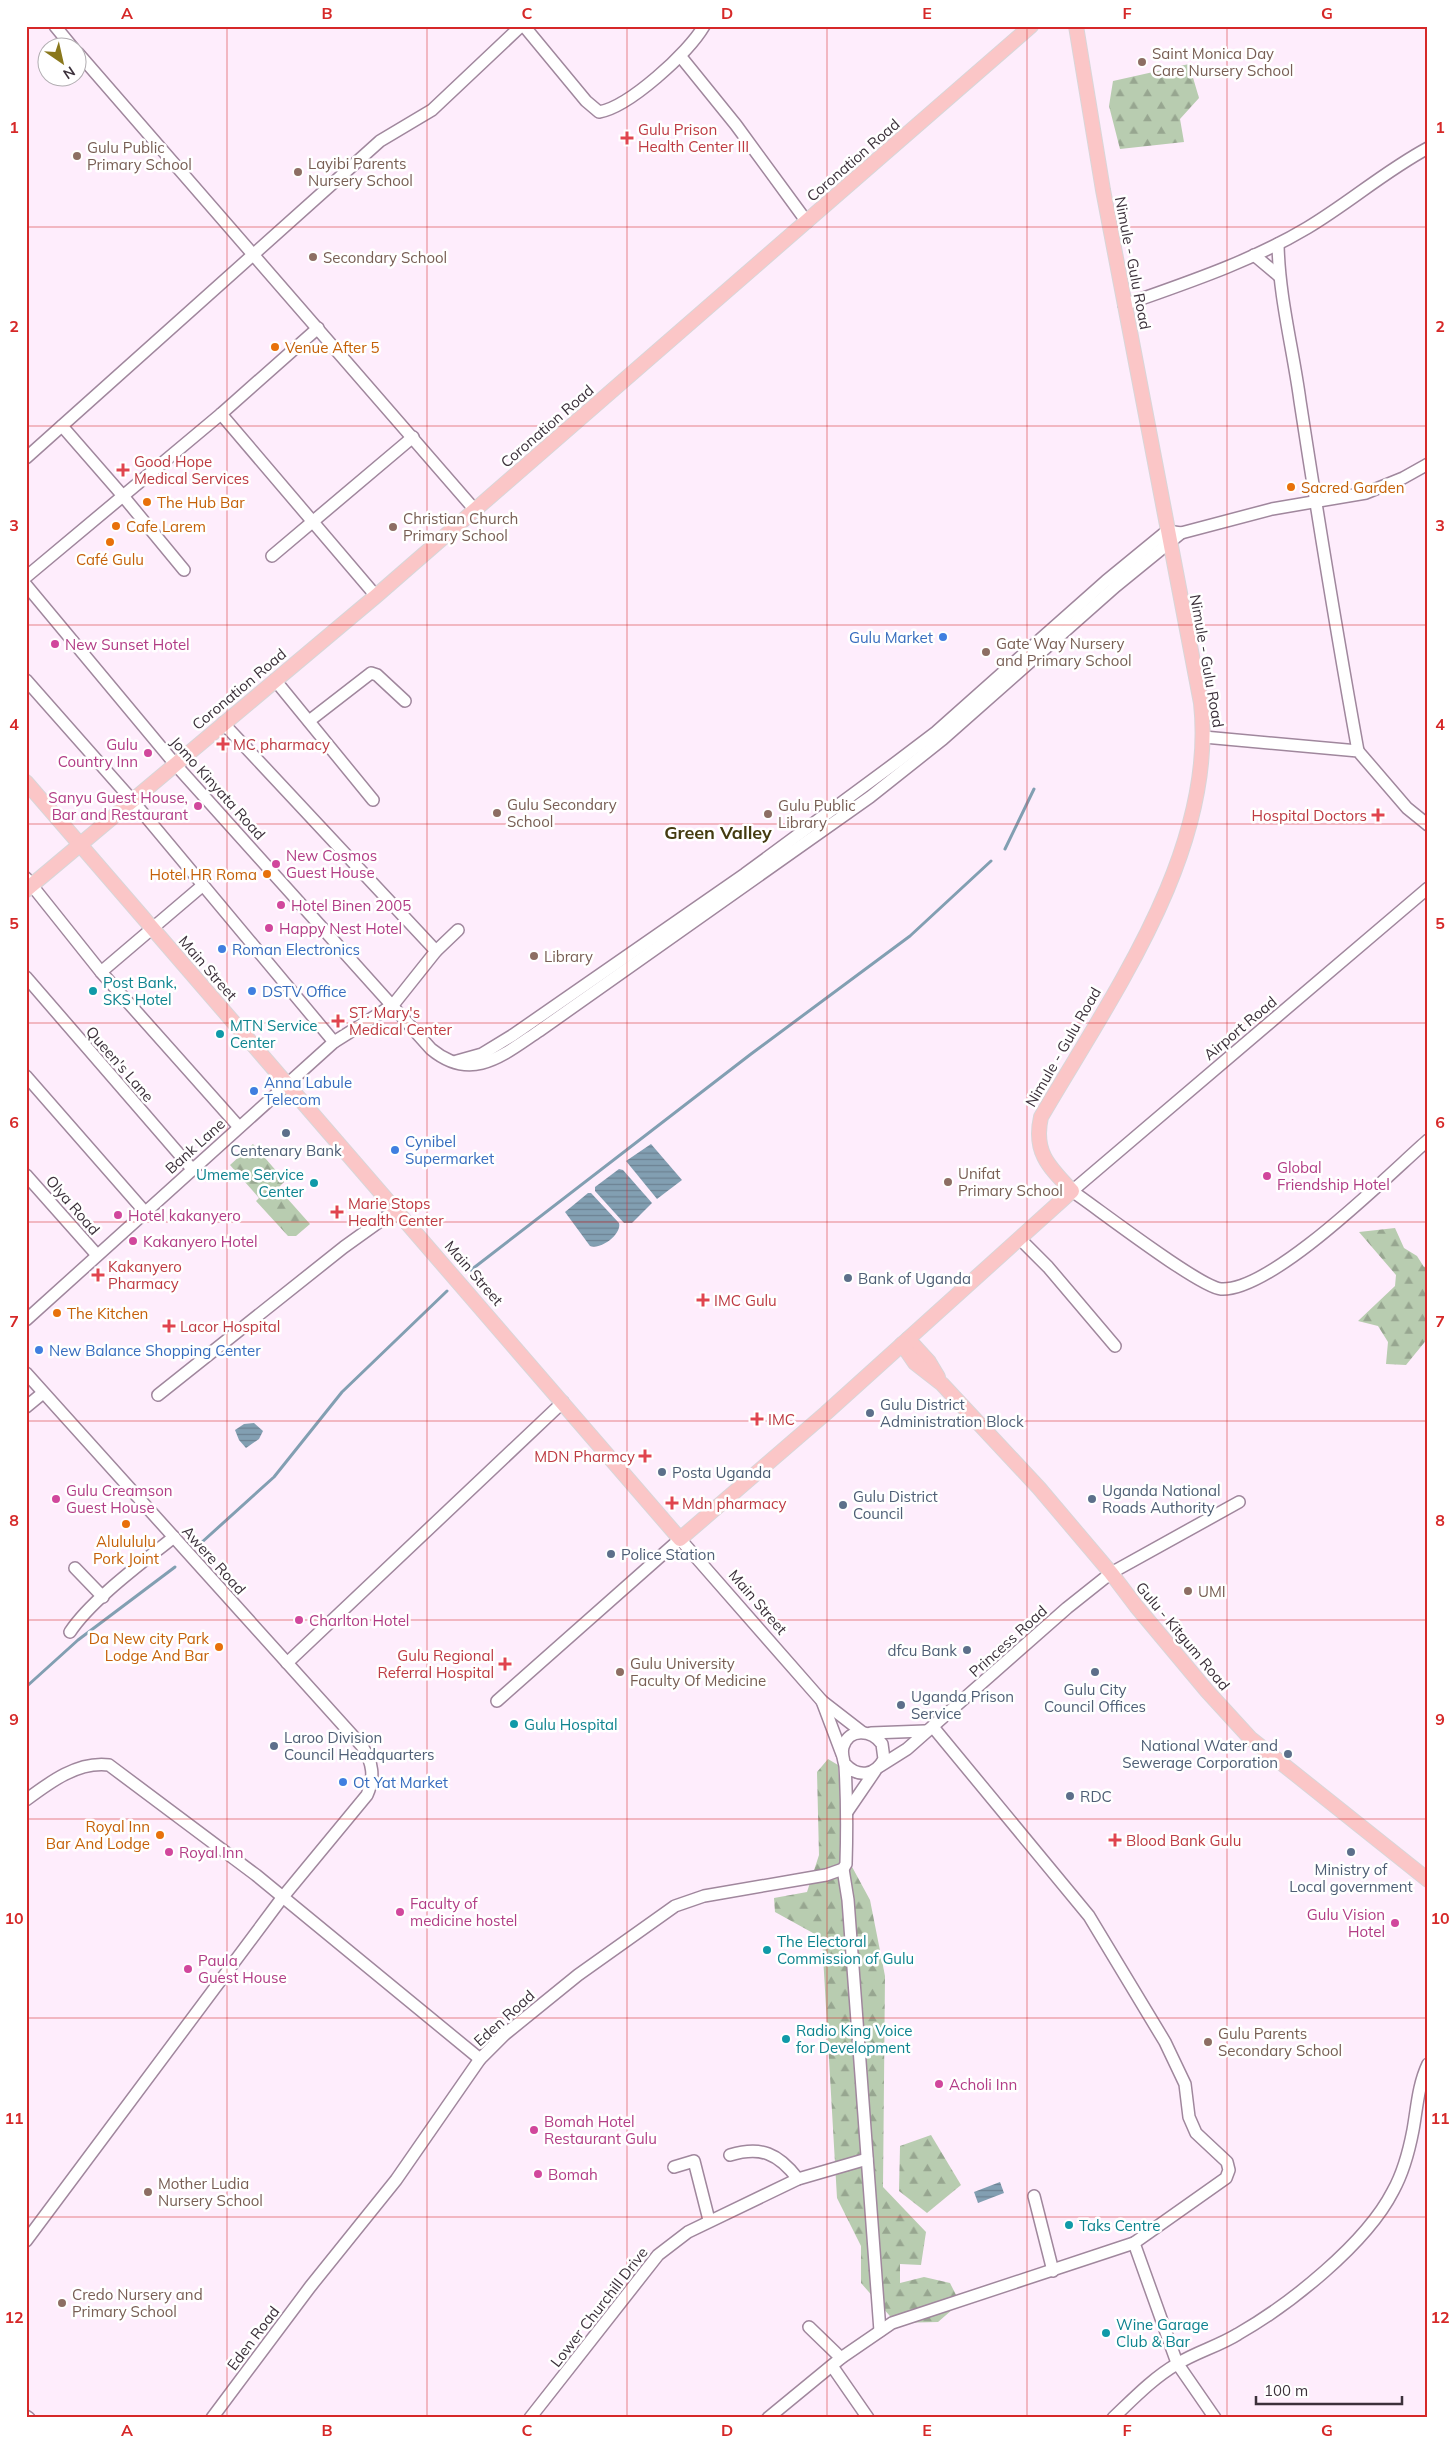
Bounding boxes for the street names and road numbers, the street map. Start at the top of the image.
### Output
street label: Coronation Road [803,114,903,206]
street label: Nimule - Gulu Road [1111,195,1155,331]
street label: Coronation Road [497,380,597,472]
street label: Nimule - Gulu Road [1186,593,1228,729]
street label: Coronation Road [188,644,290,734]
street label: Jomo Kinyata Road [167,732,269,844]
street label: Main Street [175,932,241,1004]
street label: Nimule - Gulu Road [1021,984,1105,1110]
street label: Airport Road [1200,992,1280,1064]
street label: Queen's Lane [82,1022,158,1106]
street label: Bank Lane [161,1114,229,1178]
street label: Olya Road [42,1171,104,1239]
street label: Main Street [441,1237,507,1309]
street label: Awere Road [178,1522,250,1598]
street label: Main Street [725,1566,791,1638]
street label: Gulu - Kitgum Road [1132,1578,1234,1694]
street label: Princess Road [965,1601,1051,1681]
street label: Eden Road [470,1986,538,2050]
street label: Lower Churchill Drive [546,2243,652,2371]
street label: Eden Road [223,2302,283,2374]

